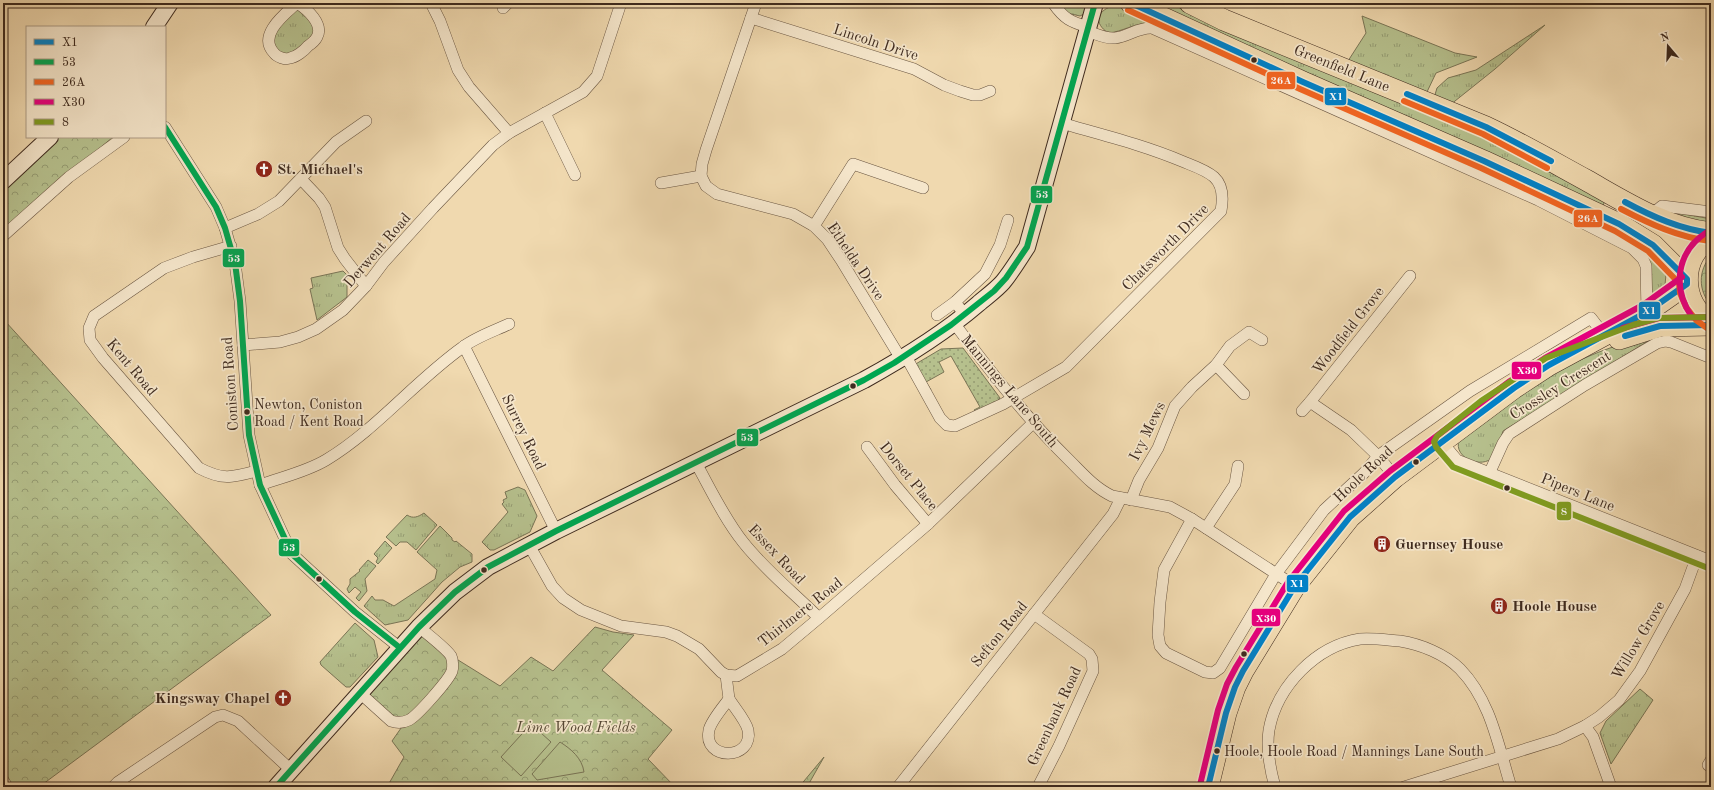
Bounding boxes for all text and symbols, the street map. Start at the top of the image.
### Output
street label: Lincoln Drive [831,23,920,64]
legend [26,26,166,138]
north arrow [1648,26,1688,66]
text: N [1659,31,1672,45]
text: X1 [62,37,78,49]
street label: Greenfield Lane [1291,43,1392,96]
unlabelled marker [1249,55,1259,65]
text: 53 [62,56,76,69]
line badge: 26A [1266,71,1296,90]
text: 26A [1270,76,1292,87]
text: 26A [62,77,85,89]
line badge: X1 [1324,87,1347,106]
text: X1 [1329,92,1343,103]
text: X30 [62,97,85,109]
text: 8 [62,117,69,129]
church icon: St. Michael's [254,159,274,179]
place label: St. Michael's [277,163,363,178]
line badge: 53 [1030,185,1053,204]
text: 53 [1036,190,1048,201]
street label: Chatsworth Drive [1120,202,1212,294]
line badge: 26A [1573,209,1603,228]
street label: Derwent Road [342,211,415,291]
text: 26A [1577,214,1599,225]
street label: Ethelda Drive [823,220,886,303]
line badge: 53 [222,248,245,268]
text: 53 [228,254,240,265]
street label: Woodfield Grove [1311,284,1388,377]
line badge: X1 [1638,301,1661,320]
text: X1 [1642,306,1656,317]
street label: Mannings Lane South [957,333,1060,451]
street label: Coniston Road [221,336,242,432]
street label: Kent Road [103,337,159,399]
street label: Crossley Crescent [1508,349,1614,423]
line badge: X30 [1511,361,1542,380]
text: X30 [1516,366,1538,377]
unlabelled marker [848,381,858,391]
street label: Surrey Road [498,392,547,473]
place label: Newton, Coniston Road / Kent Road [254,398,364,429]
street label: Ivy Mews [1128,400,1169,464]
marker: Newton, Coniston Road / Kent Road [242,407,252,417]
line badge: 53 [736,428,759,447]
text: 53 [741,433,753,444]
street label: Dorset Place [876,440,940,514]
street label: Hoole Road [1331,444,1397,506]
unlabelled marker [1411,457,1421,467]
street label: Pipers Lane [1538,472,1617,515]
unlabelled marker [1502,483,1512,493]
line badge: 8 [1556,501,1572,521]
text: 8 [1561,507,1567,518]
street label: Essex Road [745,522,807,588]
building icon: Guernsey House [1372,534,1392,554]
line badge: 53 [278,538,300,557]
place label: Guernsey House [1395,538,1503,553]
text: 53 [283,543,295,554]
unlabelled marker [479,565,489,575]
unlabelled marker [314,574,324,584]
line badge: X1 [1286,574,1309,593]
street label: Thirlmere Road [756,576,846,651]
text: X1 [1290,579,1304,590]
building icon: Hoole House [1489,596,1509,616]
street label: Sefton Road [969,599,1031,671]
street label: Willow Grove [1610,599,1669,683]
place label: Hoole House [1512,600,1597,615]
line badge: X30 [1251,608,1281,627]
text: X30 [1255,614,1277,625]
unlabelled marker [1239,649,1249,659]
street label: Greenbank Road [1026,665,1085,769]
church icon: Kingsway Chapel [273,688,293,708]
place label: Kingsway Chapel [155,692,270,707]
park label: Lime Wood Fields [515,721,636,736]
place label: Hoole, Hoole Road / Mannings Lane South [1224,745,1484,759]
marker: Hoole, Hoole Road / Mannings Lane South [1212,746,1222,756]

